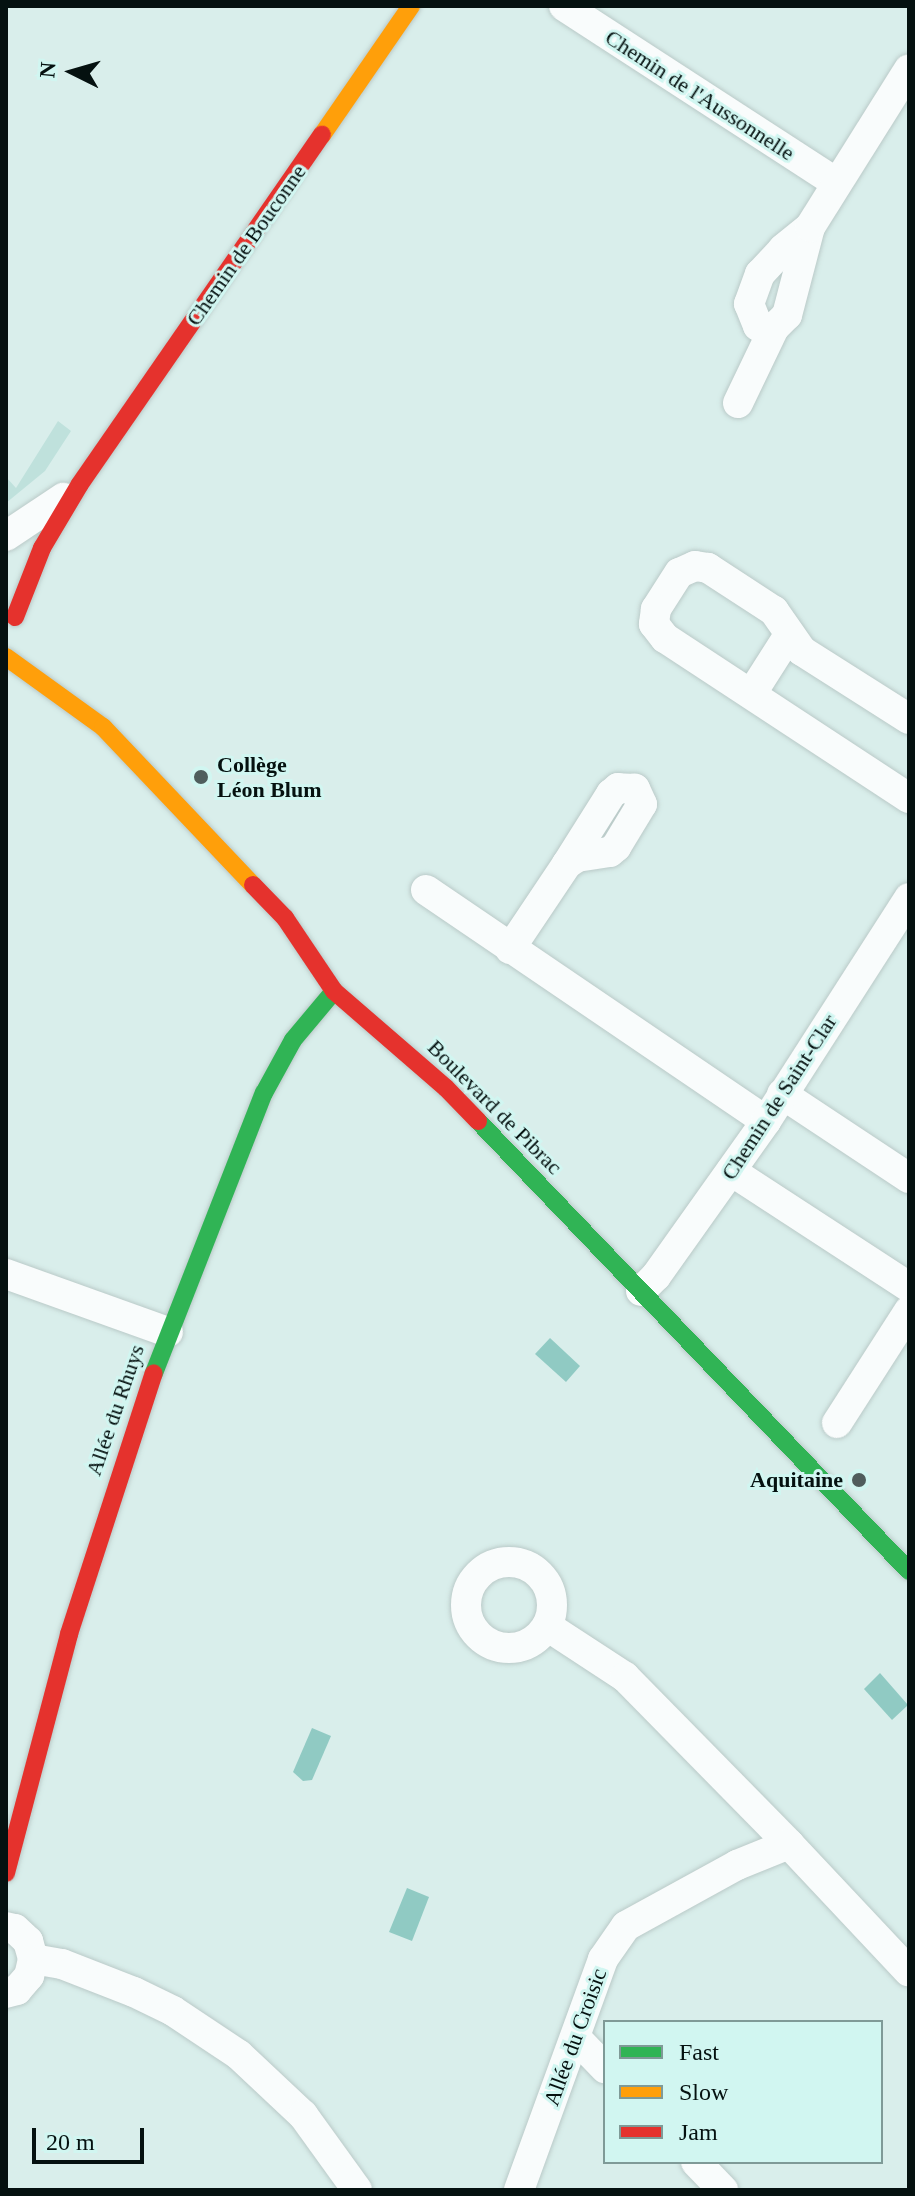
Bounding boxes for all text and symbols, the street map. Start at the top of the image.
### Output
street label: Chemin de l'Aussonnelle [600,24,800,166]
north arrow [32,32,112,112]
text: N [34,61,61,79]
street label: Chemin de Bouconne [181,159,311,331]
place label: Collège Léon Blum [217,751,322,802]
marker: Collège Léon Blum [192,768,210,786]
street label: Chemin de Saint-Clar [716,1009,842,1185]
street label: Boulevard de Pibrac [422,1034,568,1180]
street label: Allée du Rhuys [80,1341,150,1479]
place label: Aquitaine [750,1467,843,1493]
marker: Aquitaine [850,1471,868,1489]
street label: Allée du Croisic [538,1965,612,2109]
legend [603,2020,883,2164]
text: Fast [679,2039,719,2065]
text: Slow [679,2079,728,2105]
scale bar [36,2112,148,2162]
text: Jam [679,2119,718,2145]
text: 20 m [46,2129,95,2155]

